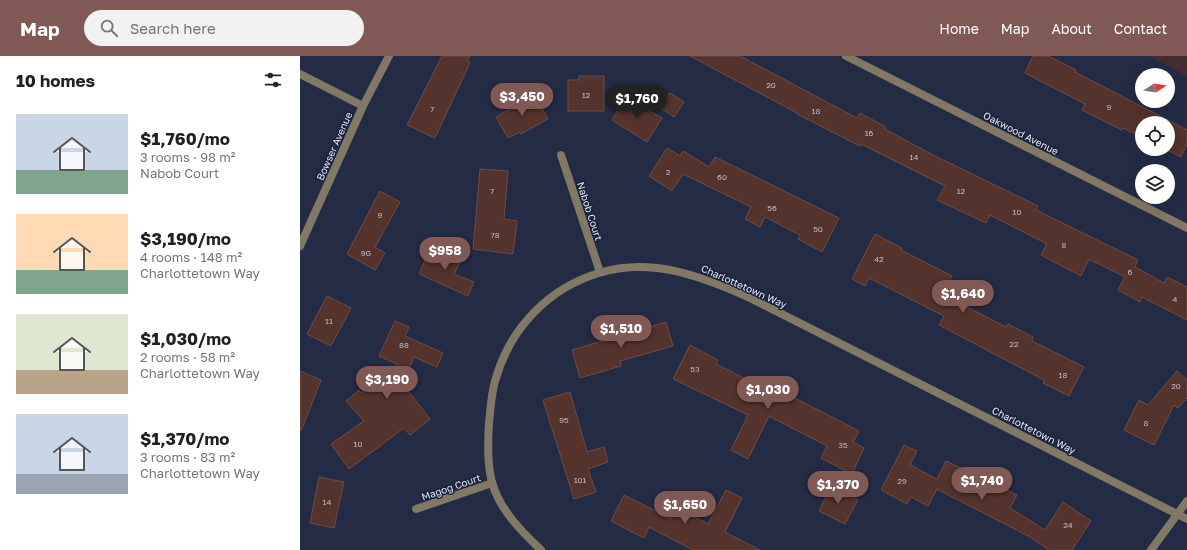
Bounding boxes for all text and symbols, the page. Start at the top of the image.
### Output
search box [84,10,364,46]
text: Map [20,17,60,40]
icon: search [98,17,120,39]
text: Search here [130,19,216,37]
text: Home [939,20,979,37]
text: Map [1001,20,1029,37]
text: About [1051,20,1092,37]
text: Contact [1114,20,1167,37]
north arrow [1135,68,1175,108]
map controls [1135,68,1175,204]
icon: filters [262,69,284,91]
text: 10 homes [16,70,95,91]
house number: 20 [766,80,776,90]
pin: $3,450 [489,83,555,117]
pin: $1,760 [604,85,670,119]
text: $3,450 [499,88,545,104]
house number: 12 [582,90,591,100]
text: $1,760 [615,90,659,106]
house number: 9 [1107,102,1112,112]
house number: 7 [430,104,434,114]
house number: 18 [812,106,820,116]
street label: Oakwood Avenue [981,109,1061,157]
street label: Bowser Avenue [314,110,355,182]
button: locate [1135,116,1175,156]
text: $1,760/mo [140,128,230,149]
house number: 16 [865,128,874,138]
icon: home [48,130,96,178]
text: 3 rooms · 98 m² [140,149,235,165]
house number: 14 [910,152,918,162]
button: layers [1135,164,1175,204]
text: Nabob Court [140,165,219,181]
house number: 2 [666,167,671,177]
house number: 60 [717,172,727,182]
street label: Nabob Court [575,180,605,242]
house number: 7 [490,186,494,196]
house number: 12 [957,186,966,196]
house number: 56 [767,203,777,213]
house number: 10 [1013,207,1021,217]
house number: 9 [378,210,383,220]
house number: 50 [813,224,823,234]
text: $3,190/mo [140,228,231,249]
icon: home [48,230,96,278]
house number: 78 [490,230,500,240]
pin: $958 [421,237,469,271]
house number: 8 [1062,240,1067,250]
text: $958 [428,242,462,258]
house number: 9G [361,248,372,258]
text: 4 rooms · 148 m² [140,249,242,265]
house number: 42 [874,254,884,264]
street label: Charlottetown Way [699,262,789,310]
text: Charlottetown Way [140,265,260,281]
house number: 6 [1128,267,1133,277]
pin: $1,640 [930,280,996,314]
text: $1,640 [941,285,985,301]
house number: 4 [1173,294,1178,304]
pin: $1,510 [588,315,654,349]
house number: 11 [325,316,333,326]
text: $1,510 [600,320,642,336]
text: $1,030/mo [140,328,231,349]
icon: home [48,330,96,378]
house number: 22 [1009,339,1019,349]
house number: 88 [399,340,409,350]
text: 2 rooms · 58 m² [140,349,235,365]
house number: 53 [690,364,700,374]
text: Charlottetown Way [140,365,260,381]
pin: $3,190 [354,366,420,400]
house number: 18 [1059,370,1067,380]
text: $3,190 [365,371,409,387]
pin: $1,030 [735,376,801,410]
text: $1,030 [746,381,790,397]
house number: 20 [1171,381,1181,391]
street label: Charlottetown Way [990,404,1078,456]
house number: 95 [559,415,569,425]
house number: 8 [1144,418,1149,428]
text: $1,370/mo [140,428,230,449]
icon: home [48,430,96,478]
house number: 10 [354,439,362,449]
house number: 35 [838,440,848,450]
text: 3 rooms · 83 m² [140,449,235,465]
text: Charlottetown Way [140,465,260,481]
pin: $1,740 [949,467,1015,501]
street label: Magog Court [420,471,482,503]
pin: $1,370 [805,471,871,505]
text: $1,740 [960,472,1004,488]
house number: 101 [574,475,586,485]
text: $1,370 [816,476,860,492]
house number: 29 [897,476,907,486]
pin: $1,650 [652,491,718,525]
text: $1,650 [663,496,707,512]
house number: 14 [323,497,331,507]
house number: 24 [1063,520,1073,530]

